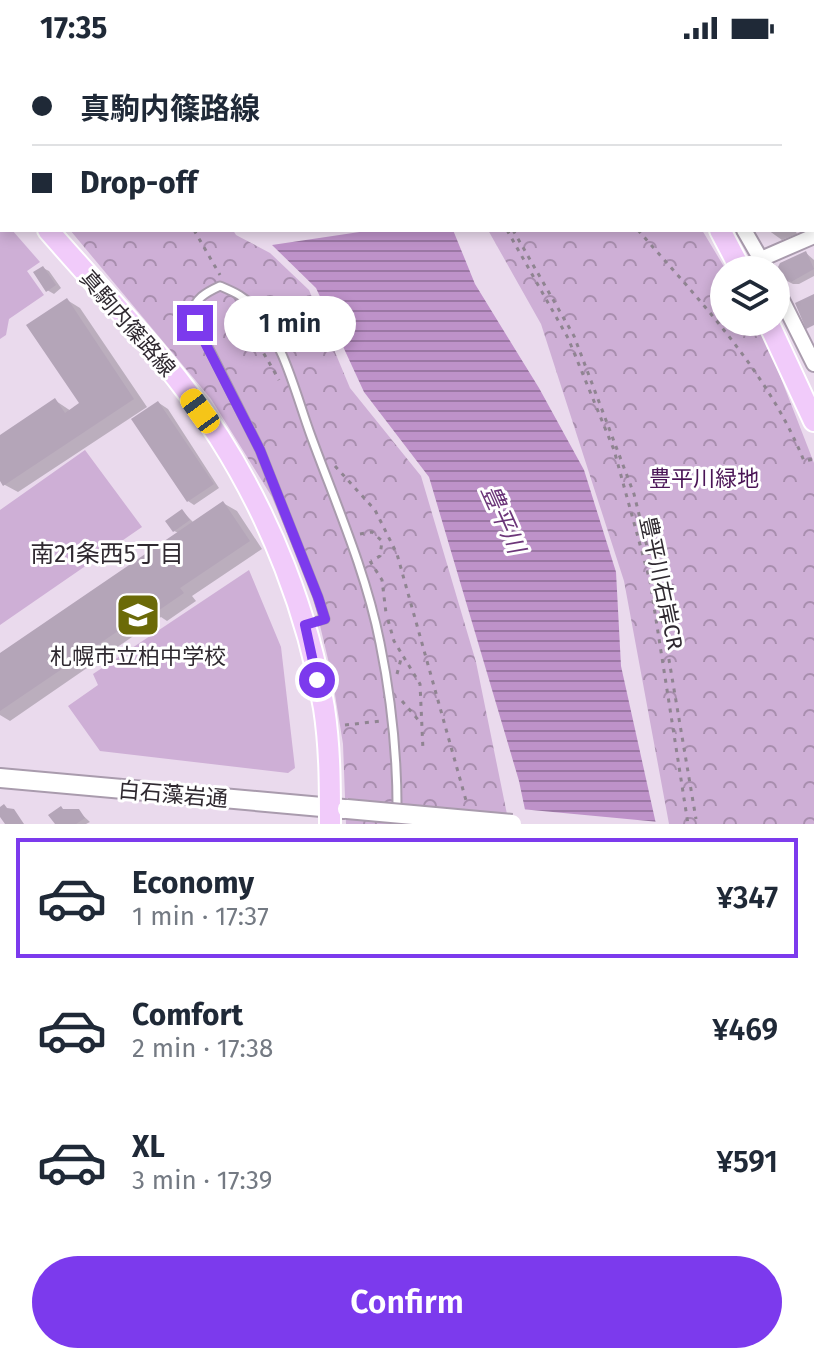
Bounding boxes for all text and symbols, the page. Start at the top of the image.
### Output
text: 17:35 [40,10,107,46]
text: 真駒内篠路線 [80,91,260,127]
text: Drop-off [80,165,197,201]
map controls [710,256,790,336]
button: layers [710,256,790,336]
street label: 真駒内篠路線 [74,265,181,382]
callout: 1 min [223,295,355,351]
route end [177,305,213,341]
text: 1 min [259,308,321,339]
car [176,385,224,437]
park label: 豊平川緑地 [649,465,759,492]
water label: 豊平川 [476,480,532,560]
street label: 豊平川右岸CR [634,514,689,652]
district label: 南21条西5丁目 [30,540,184,568]
school or university icon: 札幌市立柏中学校 [114,591,162,639]
place label: 札幌市立柏中学校 [50,643,226,670]
route start [299,662,335,698]
street label: 白石藻岩通 [117,776,229,813]
icon: car [36,862,108,934]
text: Economy [132,865,254,901]
text: ¥347 [717,880,778,916]
text: 1 min · 17:37 [132,901,269,932]
icon: car [36,994,108,1066]
text: Comfort [132,997,243,1033]
text: ¥469 [712,1012,778,1048]
text: 2 min · 17:38 [132,1033,273,1064]
icon: car [36,1126,108,1198]
text: XL [132,1129,165,1165]
text: ¥591 [716,1144,778,1180]
text: 3 min · 17:39 [132,1165,272,1196]
button: Confirm [32,1256,782,1348]

